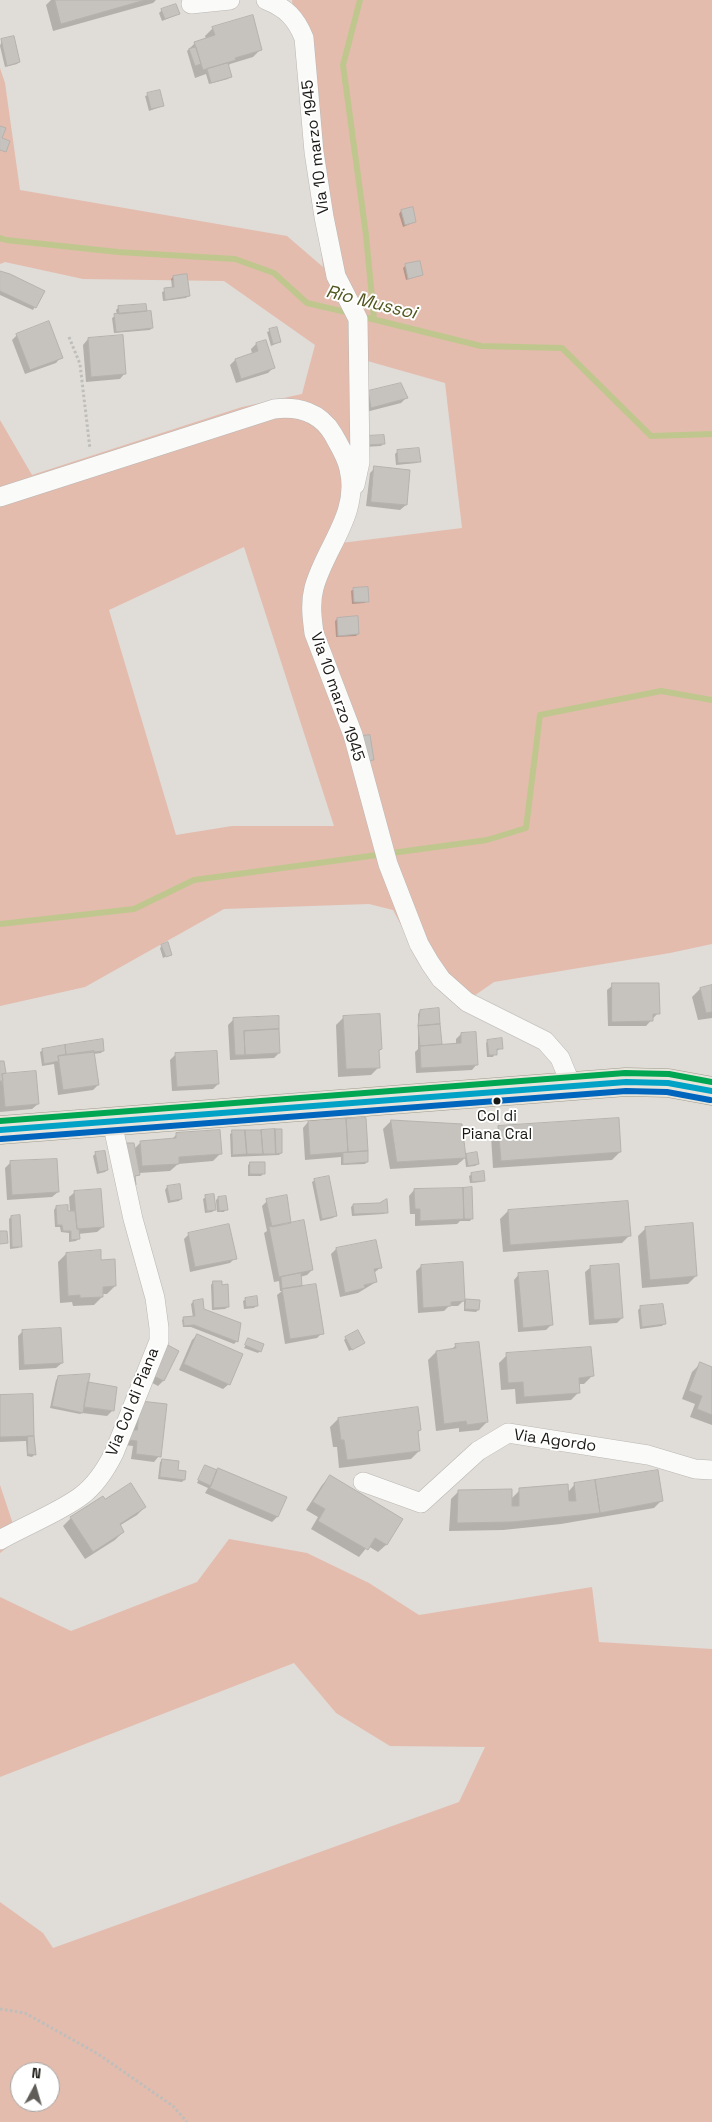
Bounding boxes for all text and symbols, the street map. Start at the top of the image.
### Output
street label: Via 10 marzo 1945 [298,79,334,215]
water label: Rio Mussoi [323,281,419,325]
street label: Via 10 marzo 1945 [306,630,368,764]
marker: Col di Piana Cral [492,1096,502,1106]
place label: Col di Piana Cral [462,1108,532,1143]
street label: Via Col di Piana [102,1345,164,1459]
street label: Via Agordo [512,1426,598,1456]
north arrow [10,2062,60,2112]
text: N [31,2064,42,2083]

